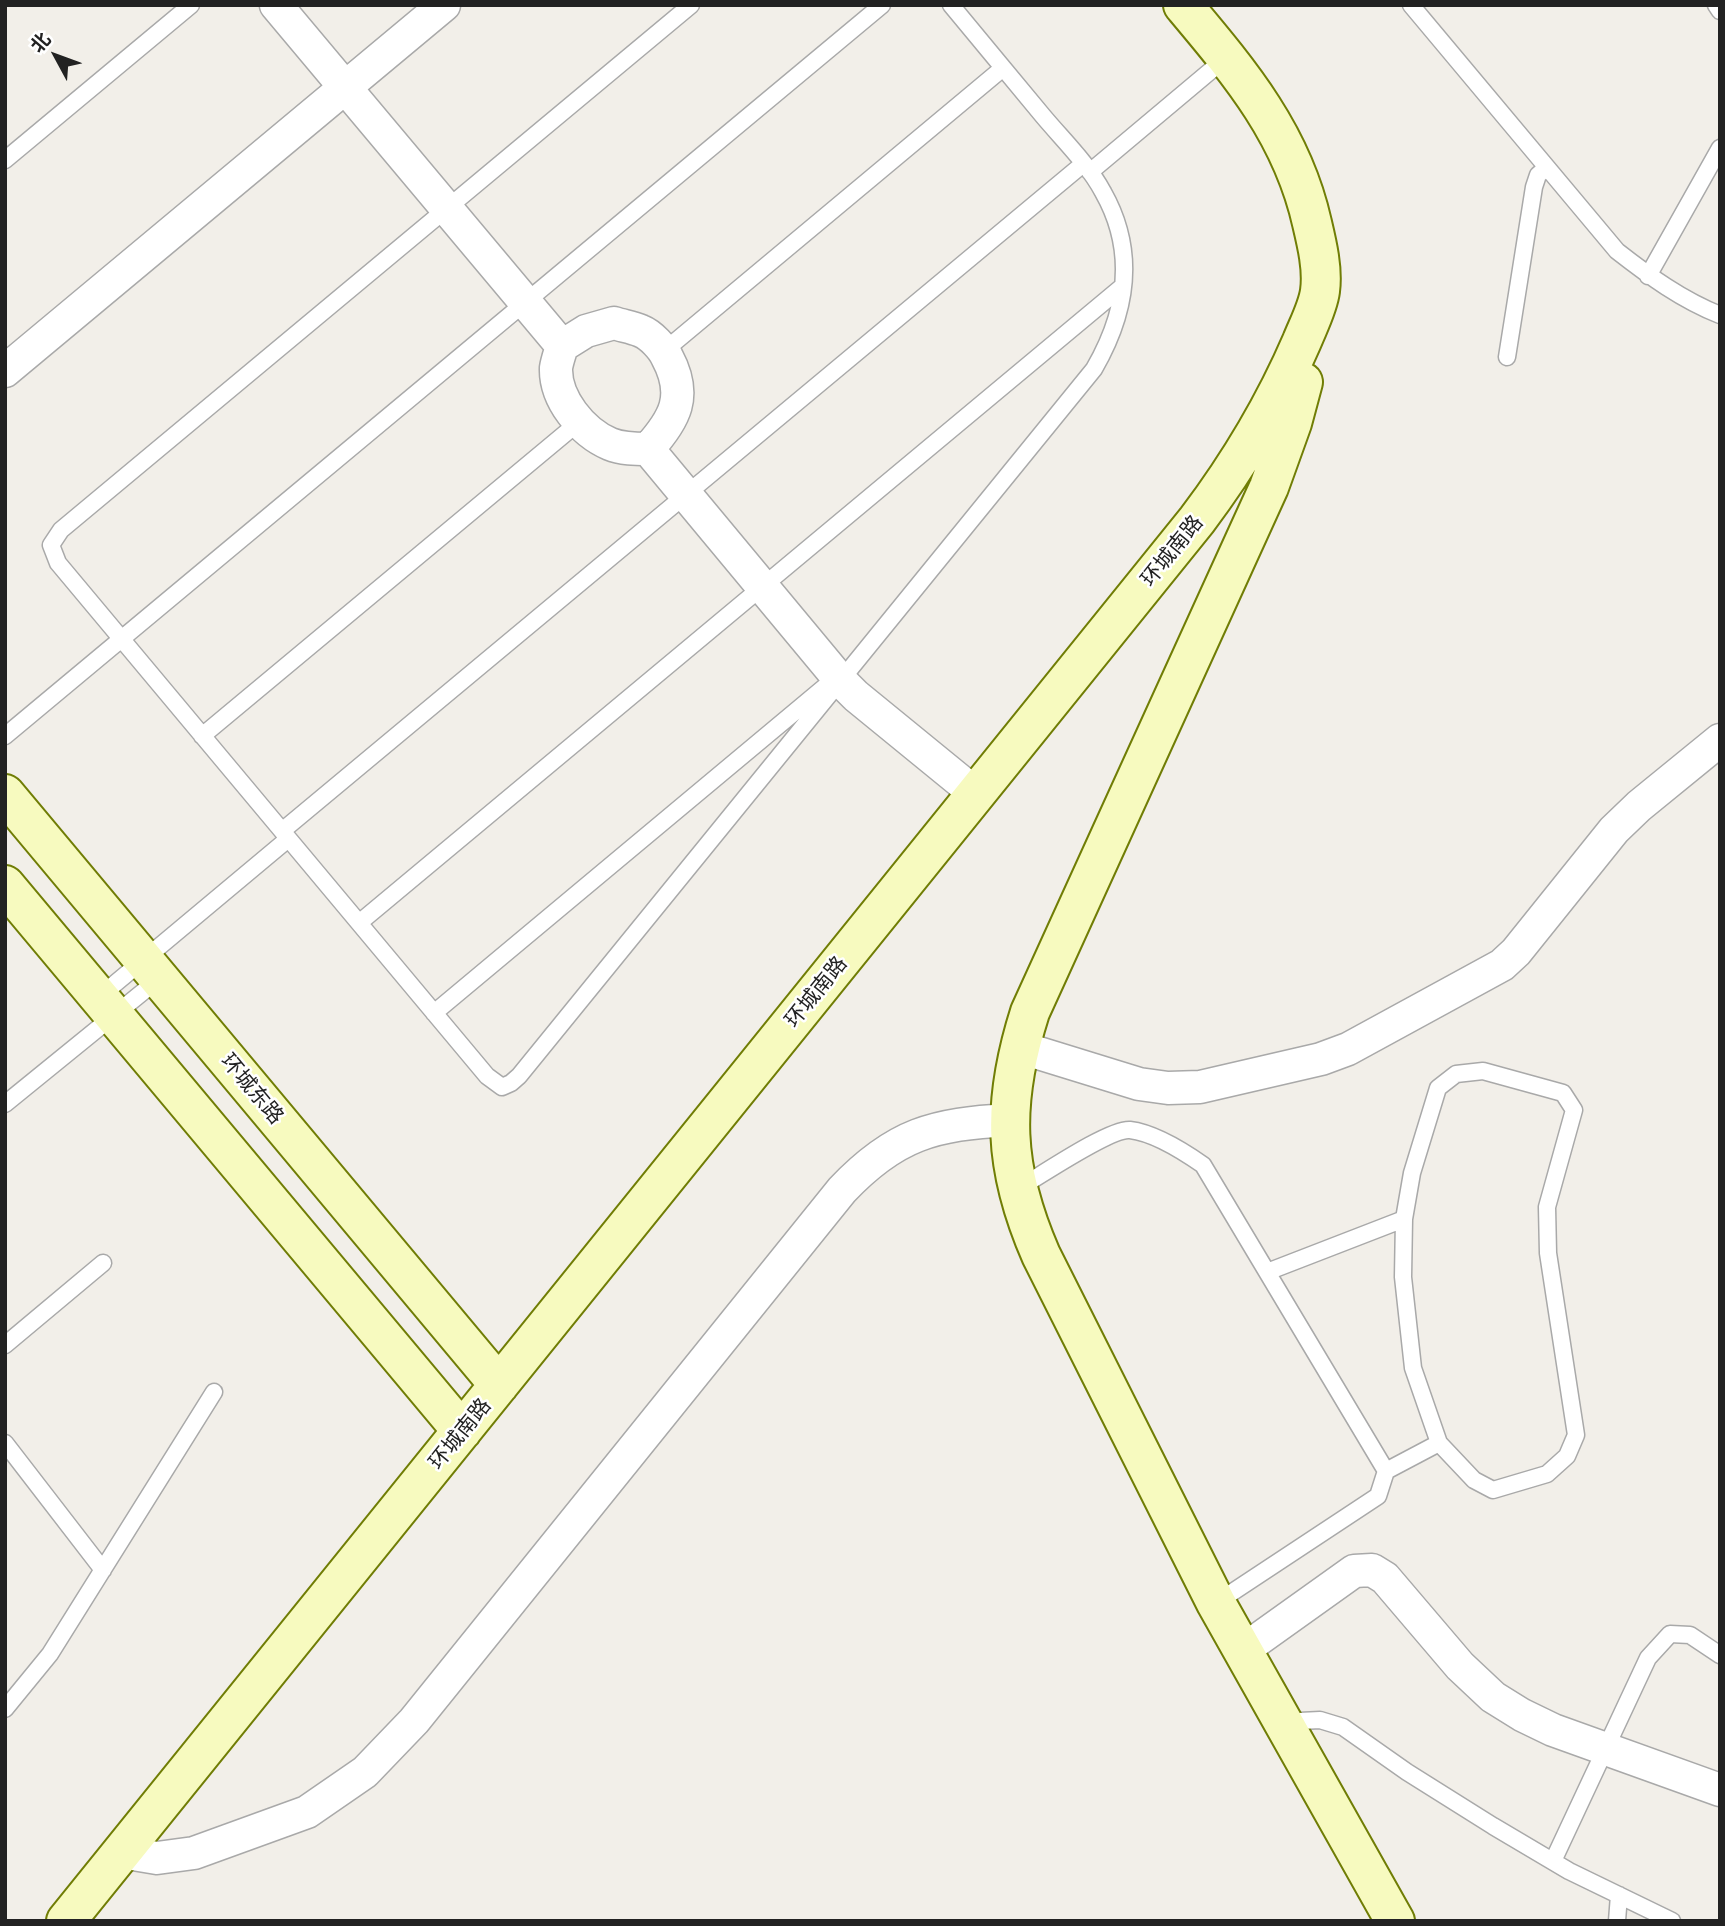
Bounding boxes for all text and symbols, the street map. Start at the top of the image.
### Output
north arrow [21,21,91,91]
text: 北 [25,27,55,57]
street label: 环城南路 [1136,510,1208,592]
street label: 环城南路 [780,951,852,1033]
street label: 环城东路 [215,1049,289,1129]
street label: 环城南路 [424,1393,496,1475]

